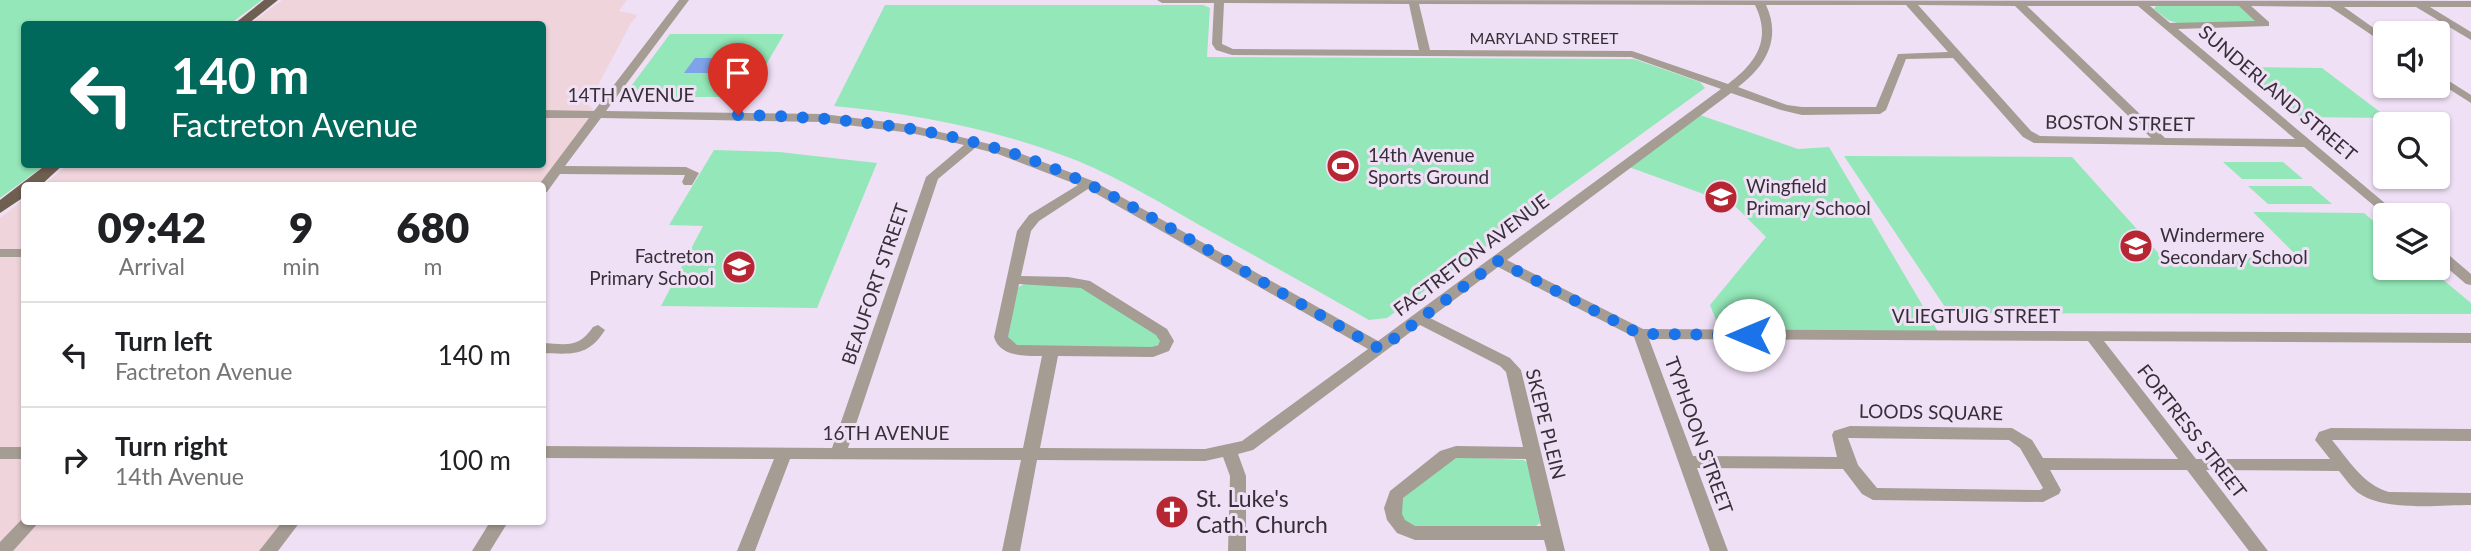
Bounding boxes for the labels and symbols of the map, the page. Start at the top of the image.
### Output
street label: SUNDERLAND STREET [2195,20,2362,165]
street label: MARYLAND STREET [1470,28,1619,47]
pin [708,43,768,115]
street label: 14TH AVENUE [567,83,695,106]
street label: BOSTON STREET [2045,110,2195,135]
place label: 14th Avenue Sports Ground [1368,143,1489,188]
sports icon: 14th Avenue Sports Ground [1324,147,1362,185]
place label: Wingfield Primary School [1746,174,1871,219]
school or university icon: Wingfield Primary School [1702,178,1740,216]
street label: FACTRETON AVENUE [1388,189,1553,321]
street label: BEAUFORT STREET [836,200,913,368]
place label: Windermere Secondary School [2160,223,2308,268]
school or university icon: Windermere Secondary School [2117,227,2155,265]
place label: Factreton Primary School [589,244,714,289]
school or university icon: Factreton Primary School [720,248,758,286]
position arrow [1712,298,1786,372]
street label: VLIEGTUIG STREET [1892,304,2060,327]
street label: TYPHOON STREET [1660,353,1739,516]
street label: FORTRESS STREET [2133,359,2252,502]
street label: SKEPE PLEIN [1522,366,1571,482]
street label: LOODS SQUARE [1859,399,2003,424]
street label: 16TH AVENUE [822,421,950,444]
place label: St. Luke's Cath. Church [1196,484,1328,538]
church icon: St. Luke's Cath. Church [1153,493,1191,531]

